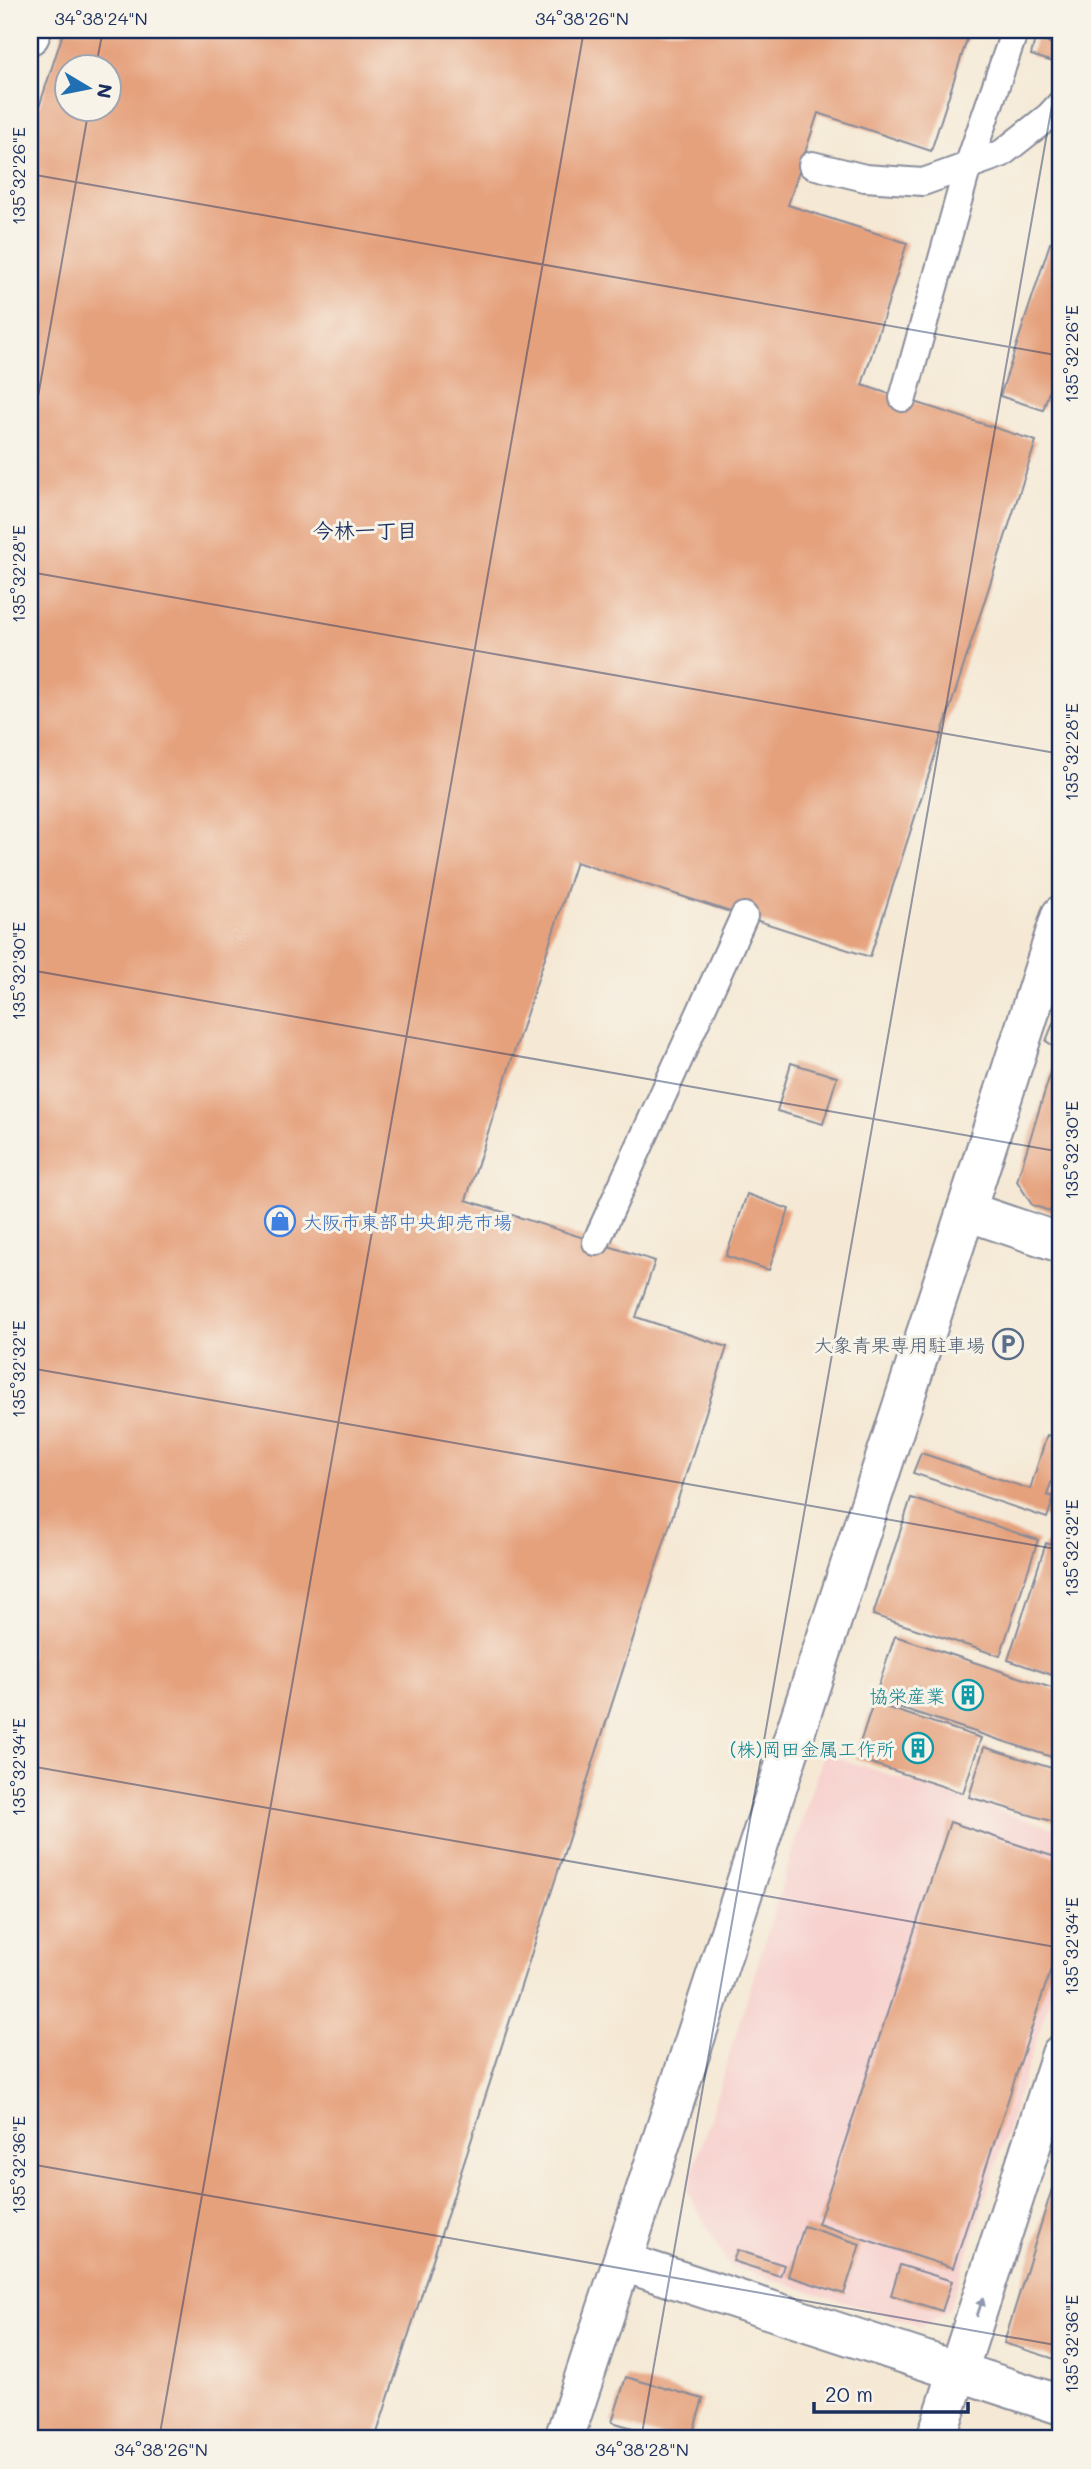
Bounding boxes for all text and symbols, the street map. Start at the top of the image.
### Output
text: 34°38'24"N [54,6,148,30]
text: 34°38'26"N [535,6,629,30]
north arrow [52,52,122,122]
text: N [92,82,119,100]
text: 135°32'26"E [6,127,30,225]
text: 135°32'26"E [1059,305,1083,403]
district label: 今林一丁目 [313,516,418,543]
text: 135°32'28"E [6,525,30,623]
text: 135°32'28"E [1059,703,1083,801]
text: 135°32'30"E [6,922,30,1020]
text: 135°32'30"E [1059,1101,1083,1199]
shop icon: 大阪市東部中央卸売市場 [263,1204,297,1238]
place label: 大阪市東部中央卸売市場 [303,1209,512,1234]
text: 135°32'32"E [6,1320,30,1418]
parking icon: 大象青果専用駐車場 [991,1327,1025,1361]
place label: 大象青果専用駐車場 [814,1332,985,1357]
text: 135°32'32"E [1059,1499,1083,1597]
building icon: 協栄産業 [951,1678,985,1712]
place label: 協栄産業 [869,1683,945,1708]
text: 135°32'34"E [6,1718,30,1816]
building icon: (株)岡田金属工作所 [901,1731,935,1765]
place label: (株)岡田金属工作所 [730,1736,895,1761]
text: 135°32'34"E [1059,1897,1083,1995]
text: 135°32'36"E [6,2116,30,2214]
text: 135°32'36"E [1059,2295,1083,2393]
one-way arrow [975,2296,986,2317]
scale bar [814,2371,968,2415]
text: 20 m [825,2380,873,2407]
text: 34°38'26"N [114,2437,208,2461]
text: 34°38'28"N [595,2437,689,2461]

